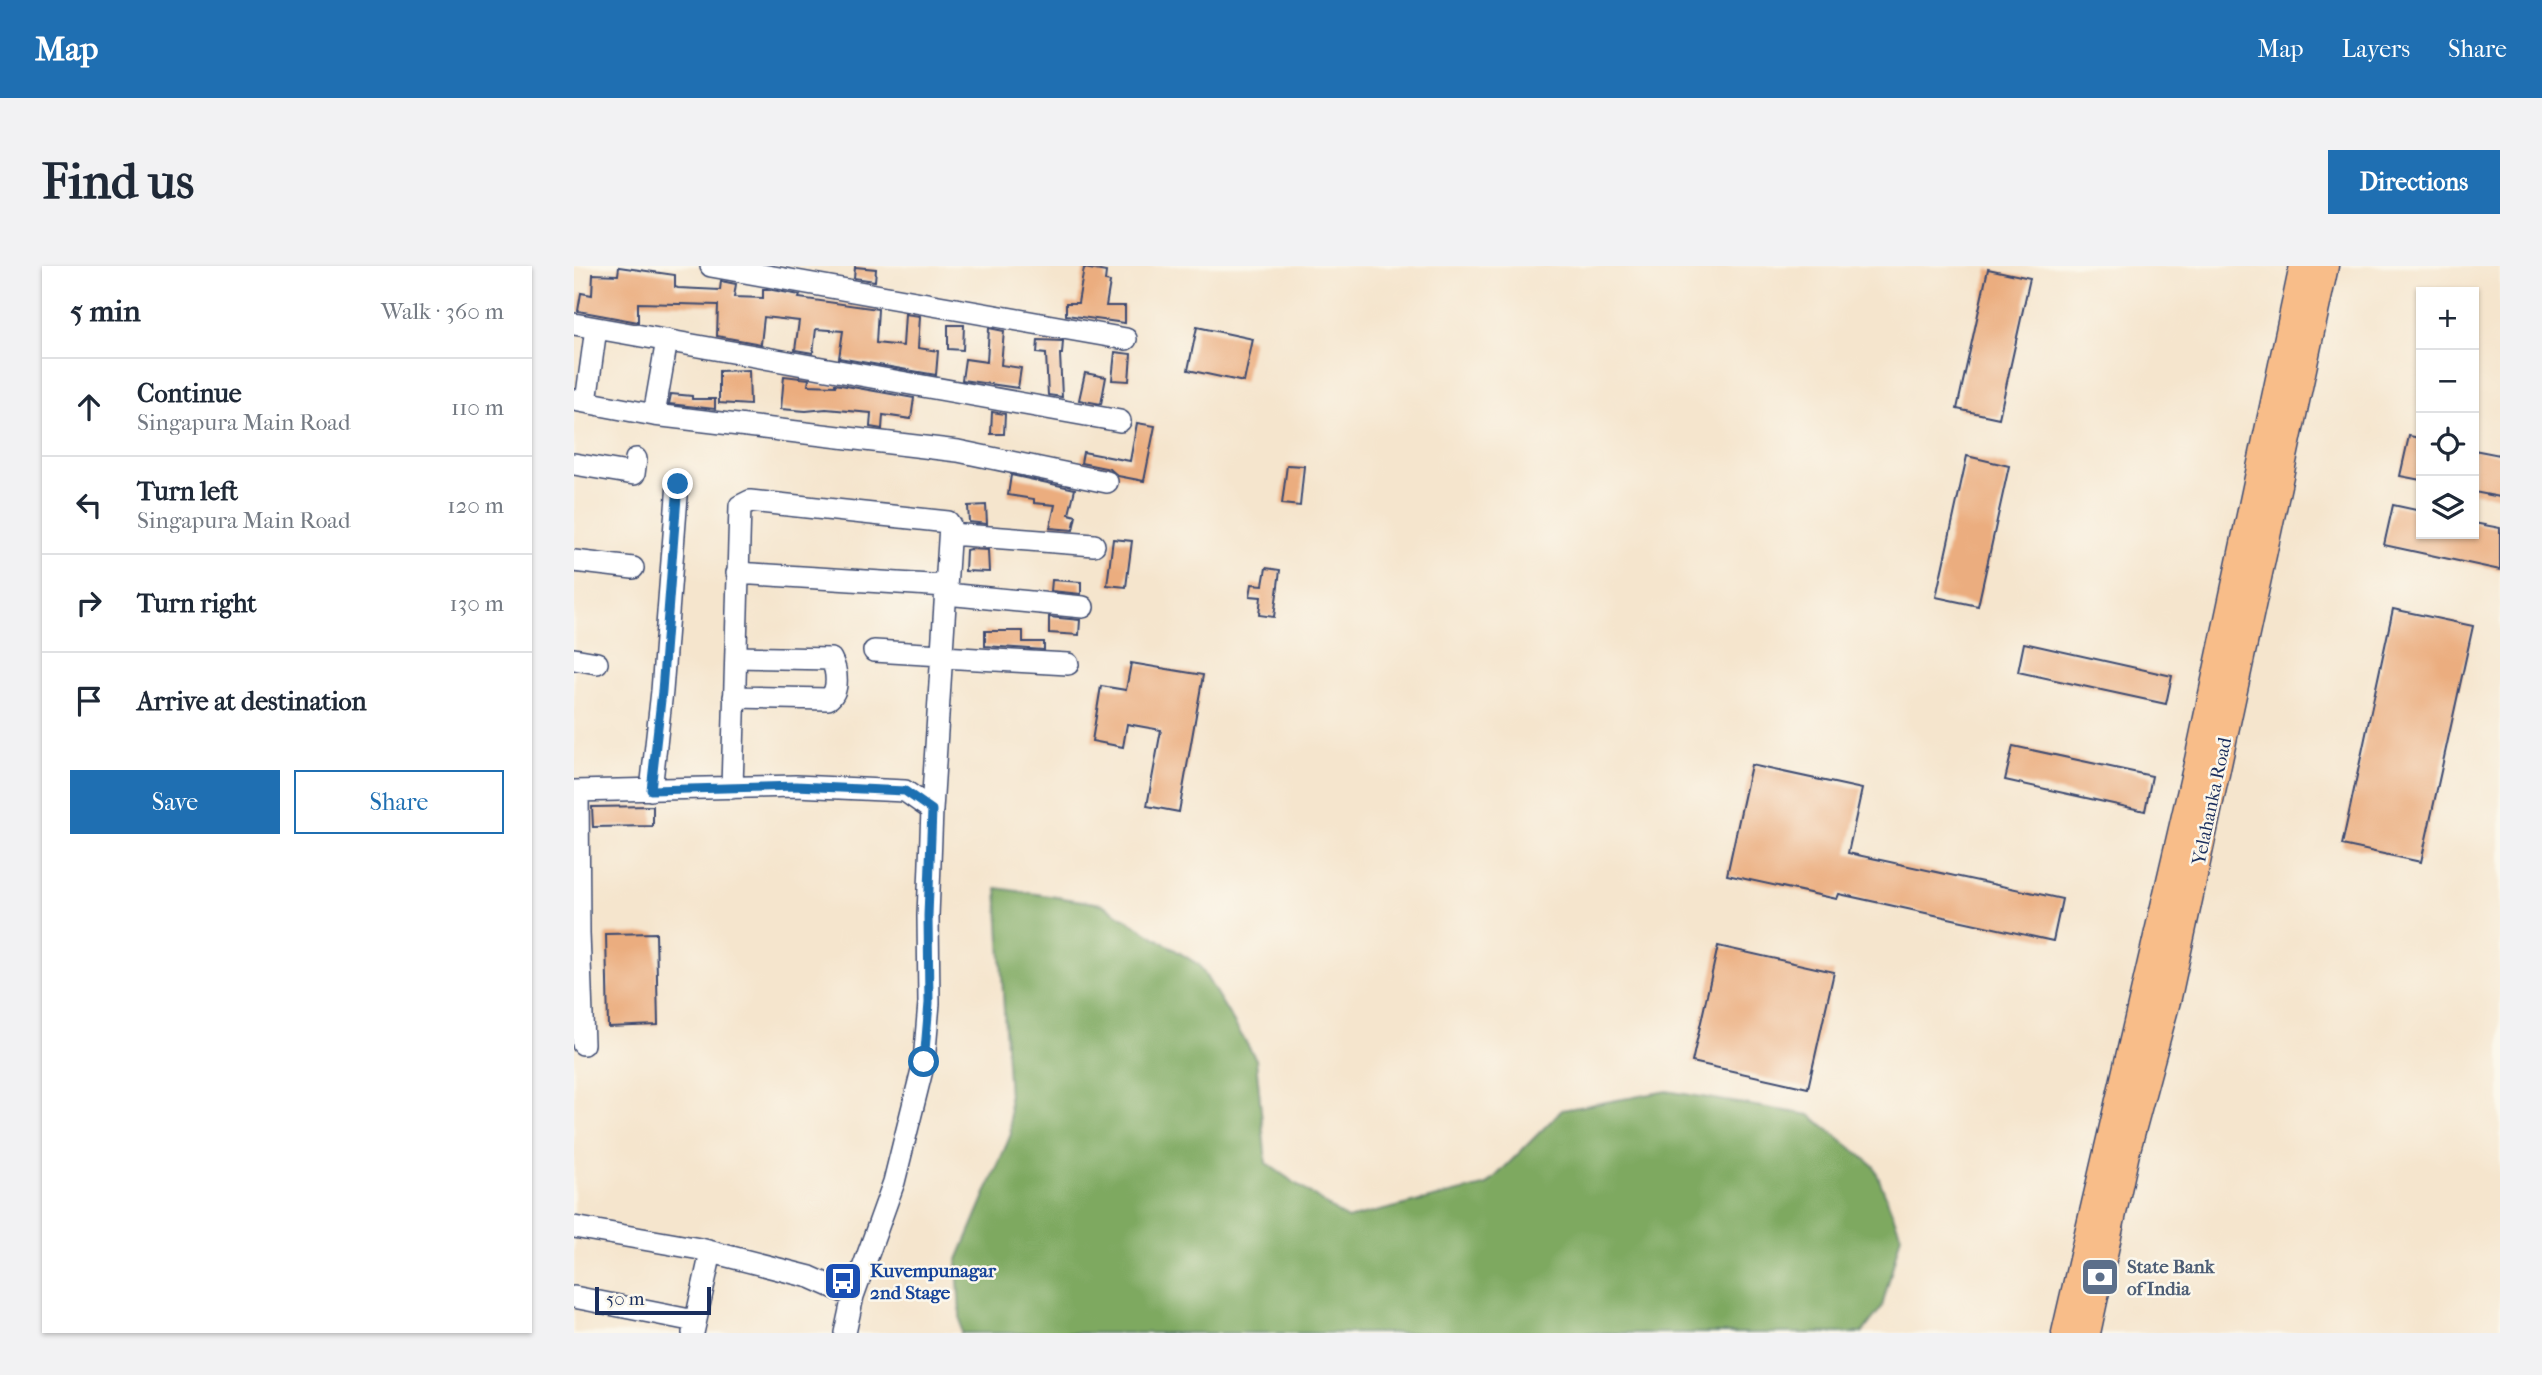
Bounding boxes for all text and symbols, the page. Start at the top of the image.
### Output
text: Map [35,30,98,69]
text: Map [2258,35,2304,63]
text: Layers [2342,35,2410,63]
text: Share [2448,35,2507,63]
button: Directions [2328,150,2500,214]
text: Find us [42,153,194,211]
map controls [2416,287,2479,539]
button: + [2416,287,2479,350]
text: 5 min [70,294,141,329]
text: Walk · 360 m [381,298,504,325]
button: − [2416,350,2479,413]
text: Continue [137,378,242,409]
icon: ahead [70,388,108,426]
text: 110 m [451,394,504,421]
text: Singapura Main Road [137,409,351,436]
button: locate [2416,413,2479,476]
route end [662,468,693,499]
text: Turn left [137,476,238,507]
button: layers [2416,476,2479,539]
icon: left [70,486,108,524]
text: 120 m [447,492,504,519]
text: Singapura Main Road [137,507,351,534]
icon: right [70,584,108,622]
text: Turn right [137,588,257,619]
text: 130 m [450,590,504,617]
icon: arrive [70,682,108,720]
text: Arrive at destination [137,686,367,717]
street label: Yelahanka Road [2187,735,2236,868]
button: Save [70,770,280,834]
button: Share [294,770,504,834]
route start [908,1046,939,1077]
bank icon: State Bank of India [2079,1256,2121,1298]
place label: State Bank of India [2127,1256,2216,1300]
bus stop icon: Kuvempunagar 2nd Stage [822,1260,864,1302]
place label: Kuvempunagar 2nd Stage [870,1260,997,1304]
scale bar [595,1284,710,1316]
text: 50 m [606,1288,645,1310]

